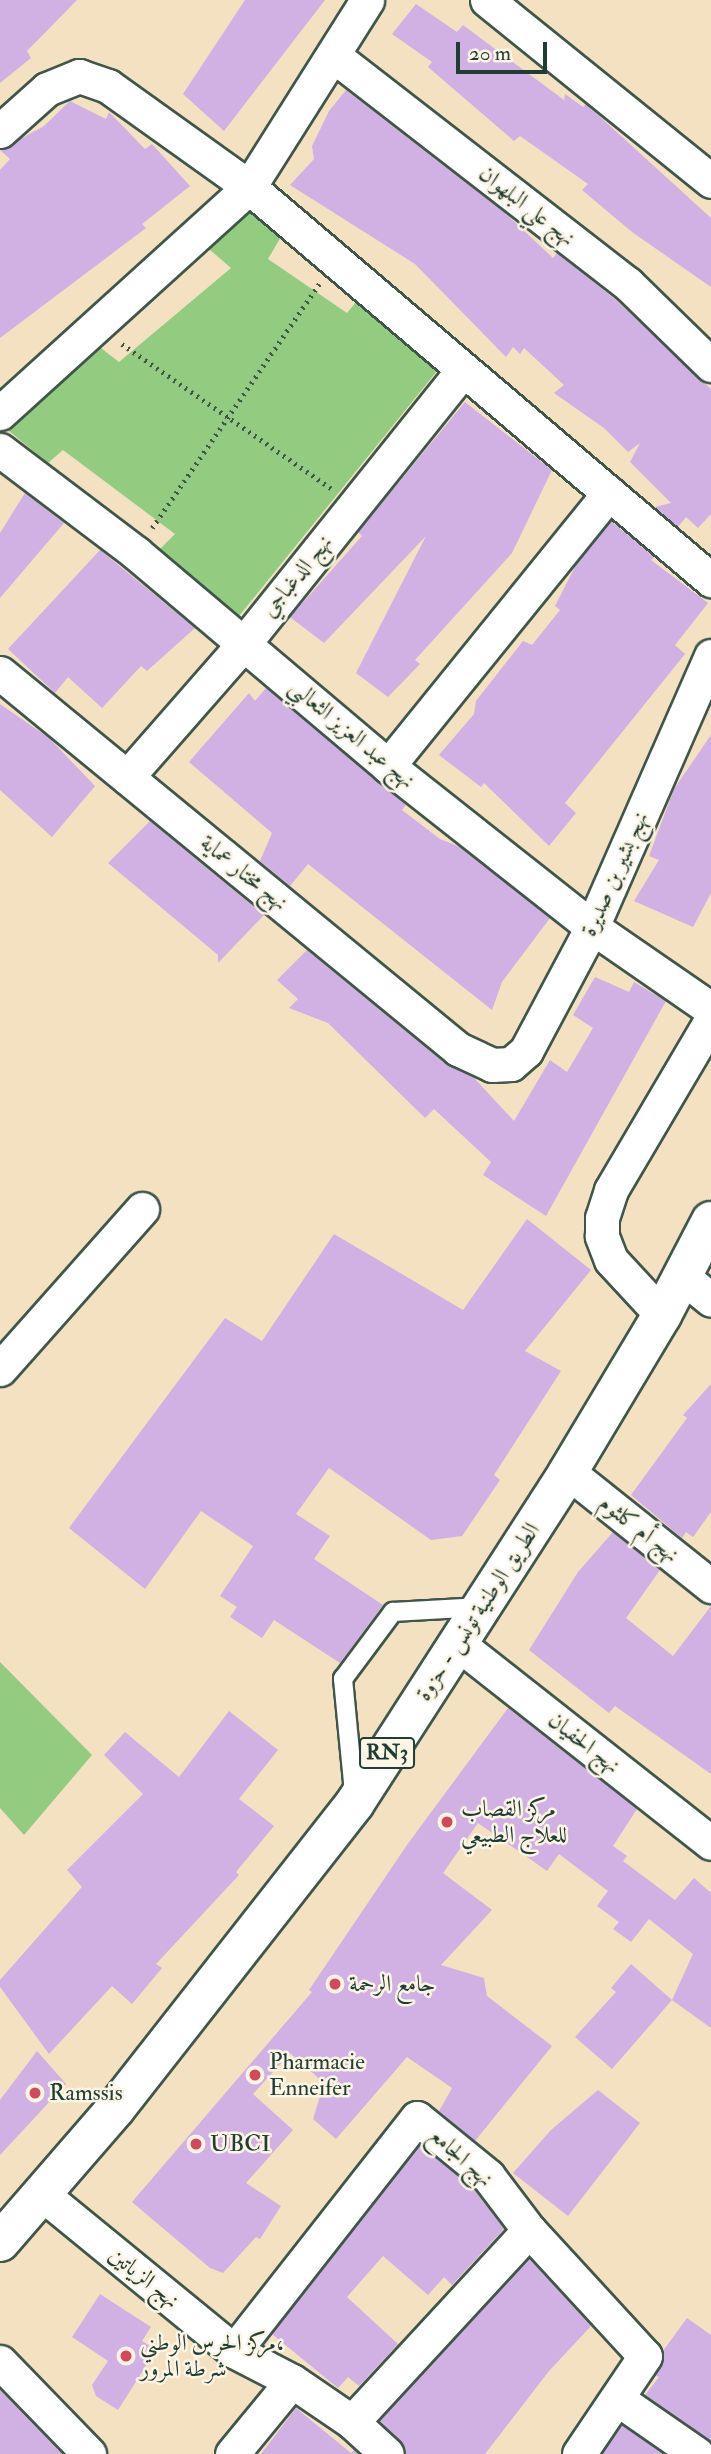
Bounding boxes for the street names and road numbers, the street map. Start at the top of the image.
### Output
street label: نهج علي البلهوان [473,160,581,252]
street label: نهج الدغباجي [255,529,339,623]
street label: نهج عبد العزيز الثعالبي [283,673,421,795]
street label: نهج بشير بن صديرة [575,807,655,941]
street label: نهج مختار عماية [194,829,294,917]
street label: نهج أم كلثوم [593,1489,685,1569]
street label: الطريق الوطنية تونس - حزوة [410,1518,546,1706]
street label: نهج الحفيان [542,1706,626,1780]
road number: RN3 [359,1736,415,1770]
street label: نهج الجامع [423,2121,499,2193]
street label: نهج الزياتين [103,2241,185,2315]

